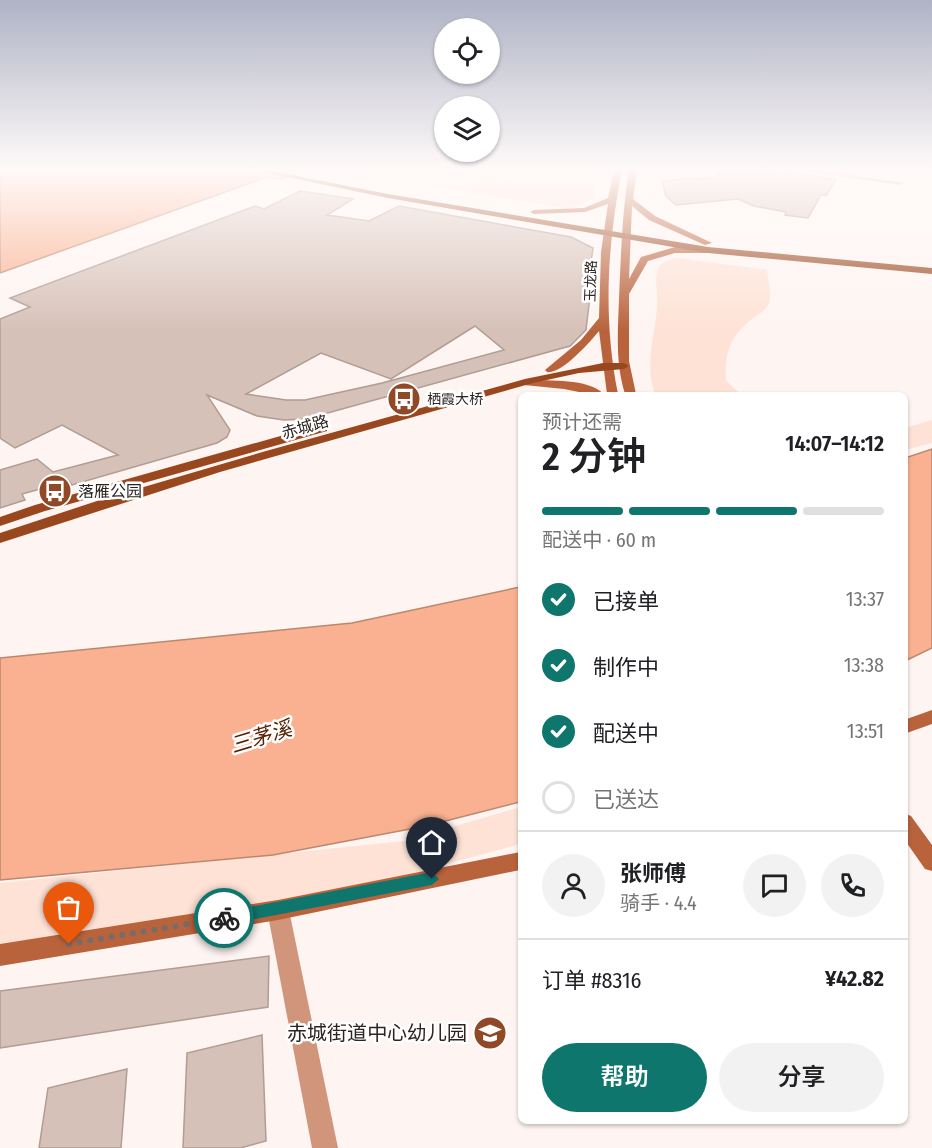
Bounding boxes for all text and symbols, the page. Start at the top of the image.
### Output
map controls [434,18,500,162]
button: locate [434,18,500,84]
button: layers [434,96,500,162]
street label: 玉龙路 [582,260,600,302]
bus stop icon: 栖霞大桥 [386,381,422,417]
place label: 栖霞大桥 [427,391,483,408]
text: 预计还需 [542,410,622,434]
street label: 赤城路 [279,411,331,443]
text: 14:07–14:12 [785,430,884,457]
text: 2 分钟 [542,434,646,480]
bus stop icon: 落雁公园 [37,473,73,509]
place label: 落雁公园 [78,482,142,501]
text: 配送中 · 60 m [542,528,656,552]
icon: check [542,583,575,616]
text: 13:37 [846,587,884,611]
text: 已接单 [593,588,659,615]
icon: check [542,649,575,682]
text: 13:38 [844,653,884,677]
text: 制作中 [593,654,659,681]
water label: 三茅溪 [227,715,297,759]
icon: check [542,715,575,748]
text: 13:51 [847,719,884,743]
text: 配送中 [593,720,659,747]
text: 已送达 [593,786,659,813]
pin [406,817,457,879]
icon: home [415,826,448,859]
button: person [542,854,605,917]
button: chat [743,854,806,917]
button: phone [821,854,884,917]
text: 张师傅 [620,860,686,887]
pin [43,882,94,944]
courier [194,888,254,948]
icon: bag [52,891,85,924]
text: 骑手 · 4.4 [620,891,697,915]
icon: bike [208,902,241,935]
text: ¥42.82 [825,965,884,992]
text: 订单 #8316 [542,967,641,994]
school or university icon: 赤城街道中心幼儿园 [472,1015,508,1051]
place label: 赤城街道中心幼儿园 [287,1021,467,1045]
button: 帮助 [542,1043,707,1112]
button: 分享 [719,1043,884,1112]

